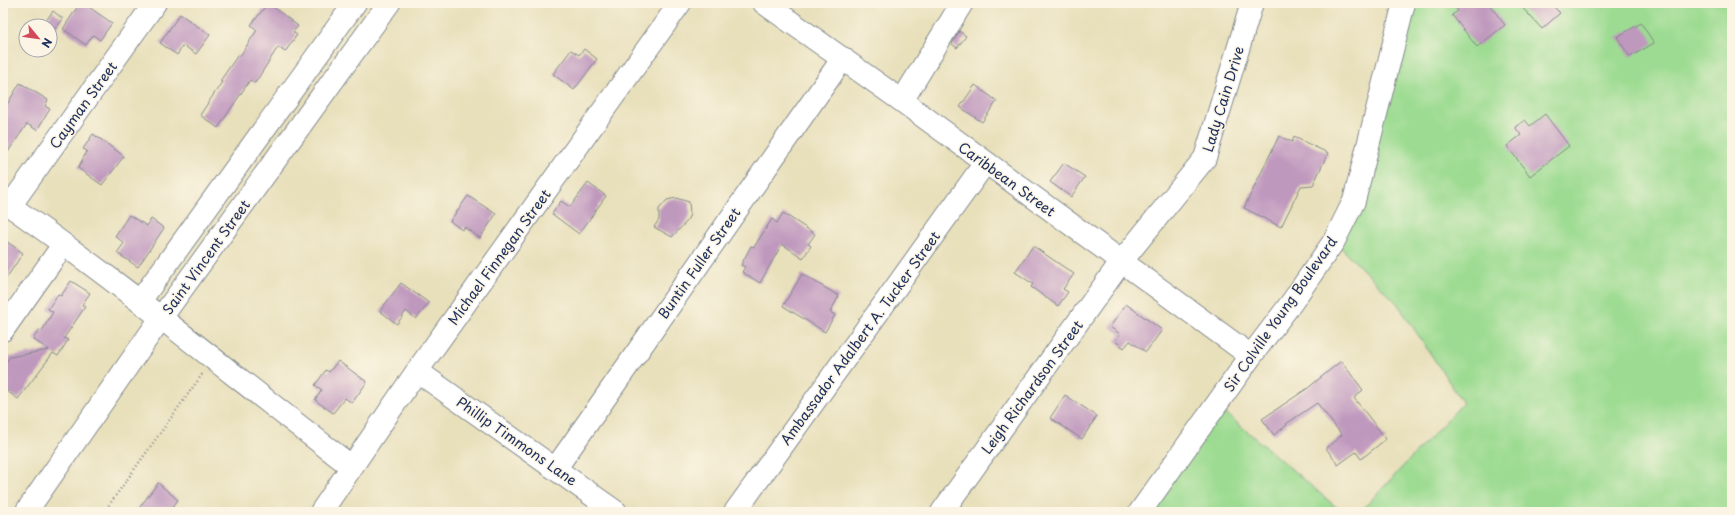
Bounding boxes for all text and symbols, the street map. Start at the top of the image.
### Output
north arrow [18,18,58,58]
text: N [37,35,57,51]
street label: Lady Cain Drive [1197,44,1249,154]
street label: Cayman Street [44,57,122,153]
street label: Caribbean Street [954,137,1060,222]
street label: Michael Finnegan Street [442,184,556,329]
street label: Saint Vincent Street [157,195,255,319]
street label: Buntin Fuller Street [653,203,745,323]
street label: Ambassador Adalbert A. Tucker Street [775,226,945,449]
street label: Sir Colville Young Boulevard [1218,232,1342,396]
street label: Leigh Richardson Street [976,315,1088,458]
street label: Phillip Timmons Lane [452,391,582,491]

